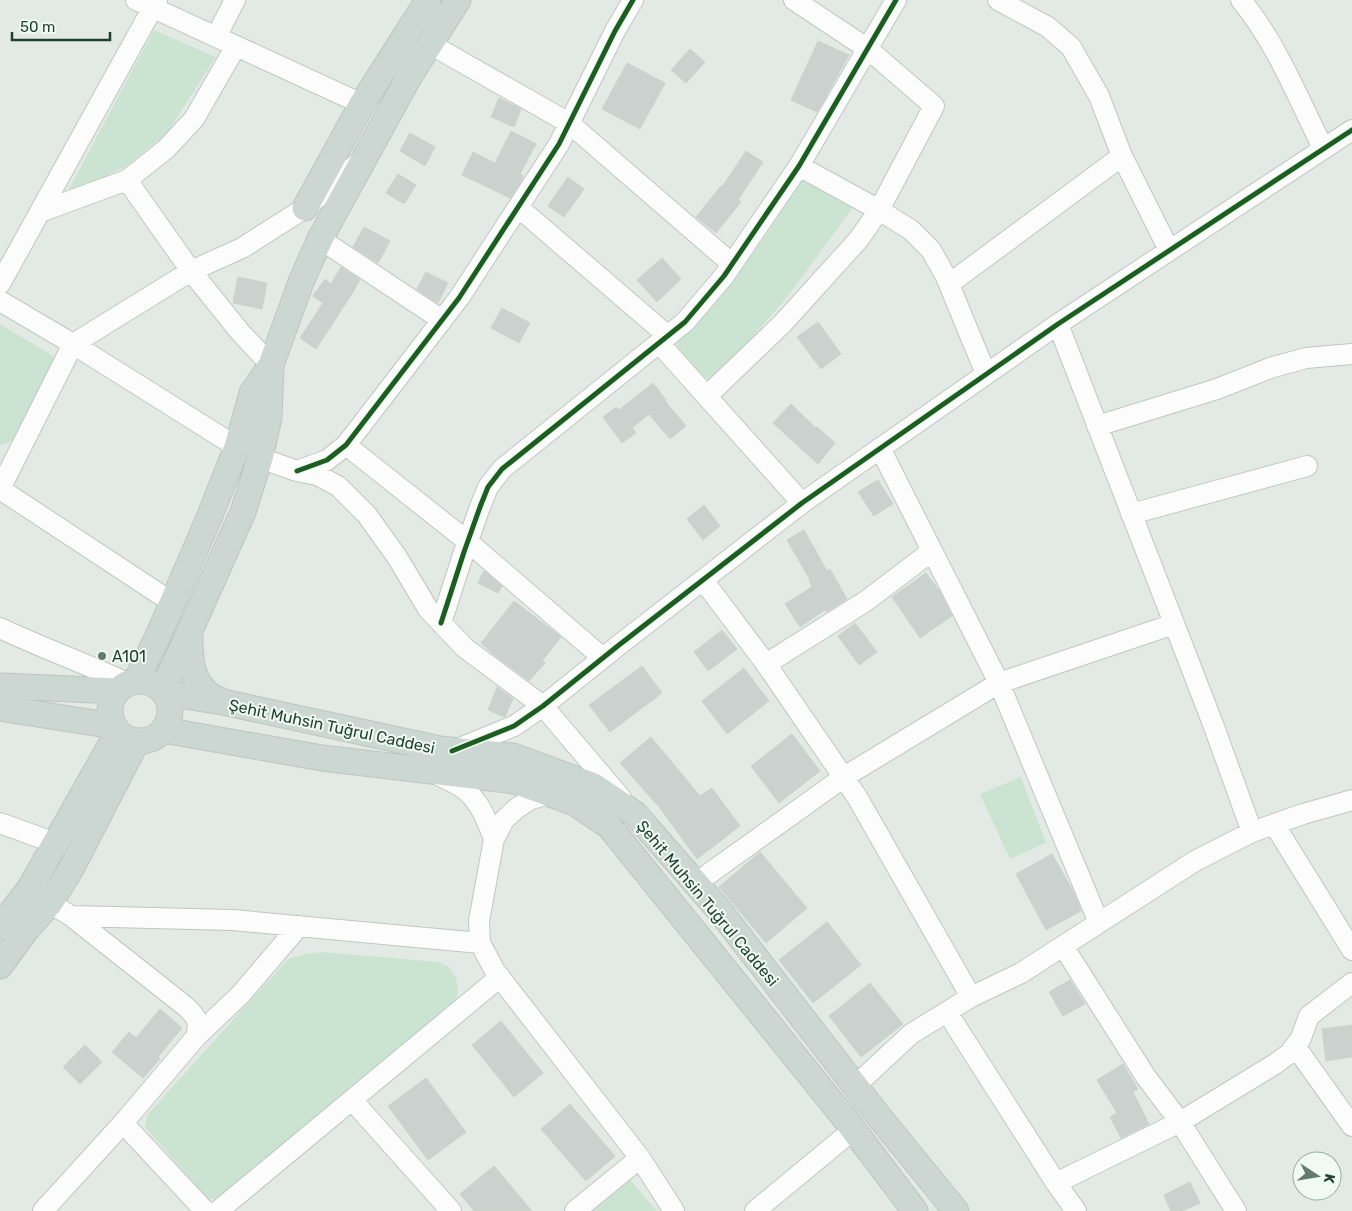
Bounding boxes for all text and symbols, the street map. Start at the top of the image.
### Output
scale bar [12,10,110,42]
text: 50 m [20,18,55,36]
place label: A101 [112,647,146,666]
marker: A101 [96,650,108,662]
street label: Şehit Muhsin Tuğrul Caddesi [227,695,437,758]
street label: Şehit Muhsin Tuğrul Caddesi [633,817,782,990]
north arrow [1292,1151,1342,1201]
text: K [1320,1172,1339,1186]

